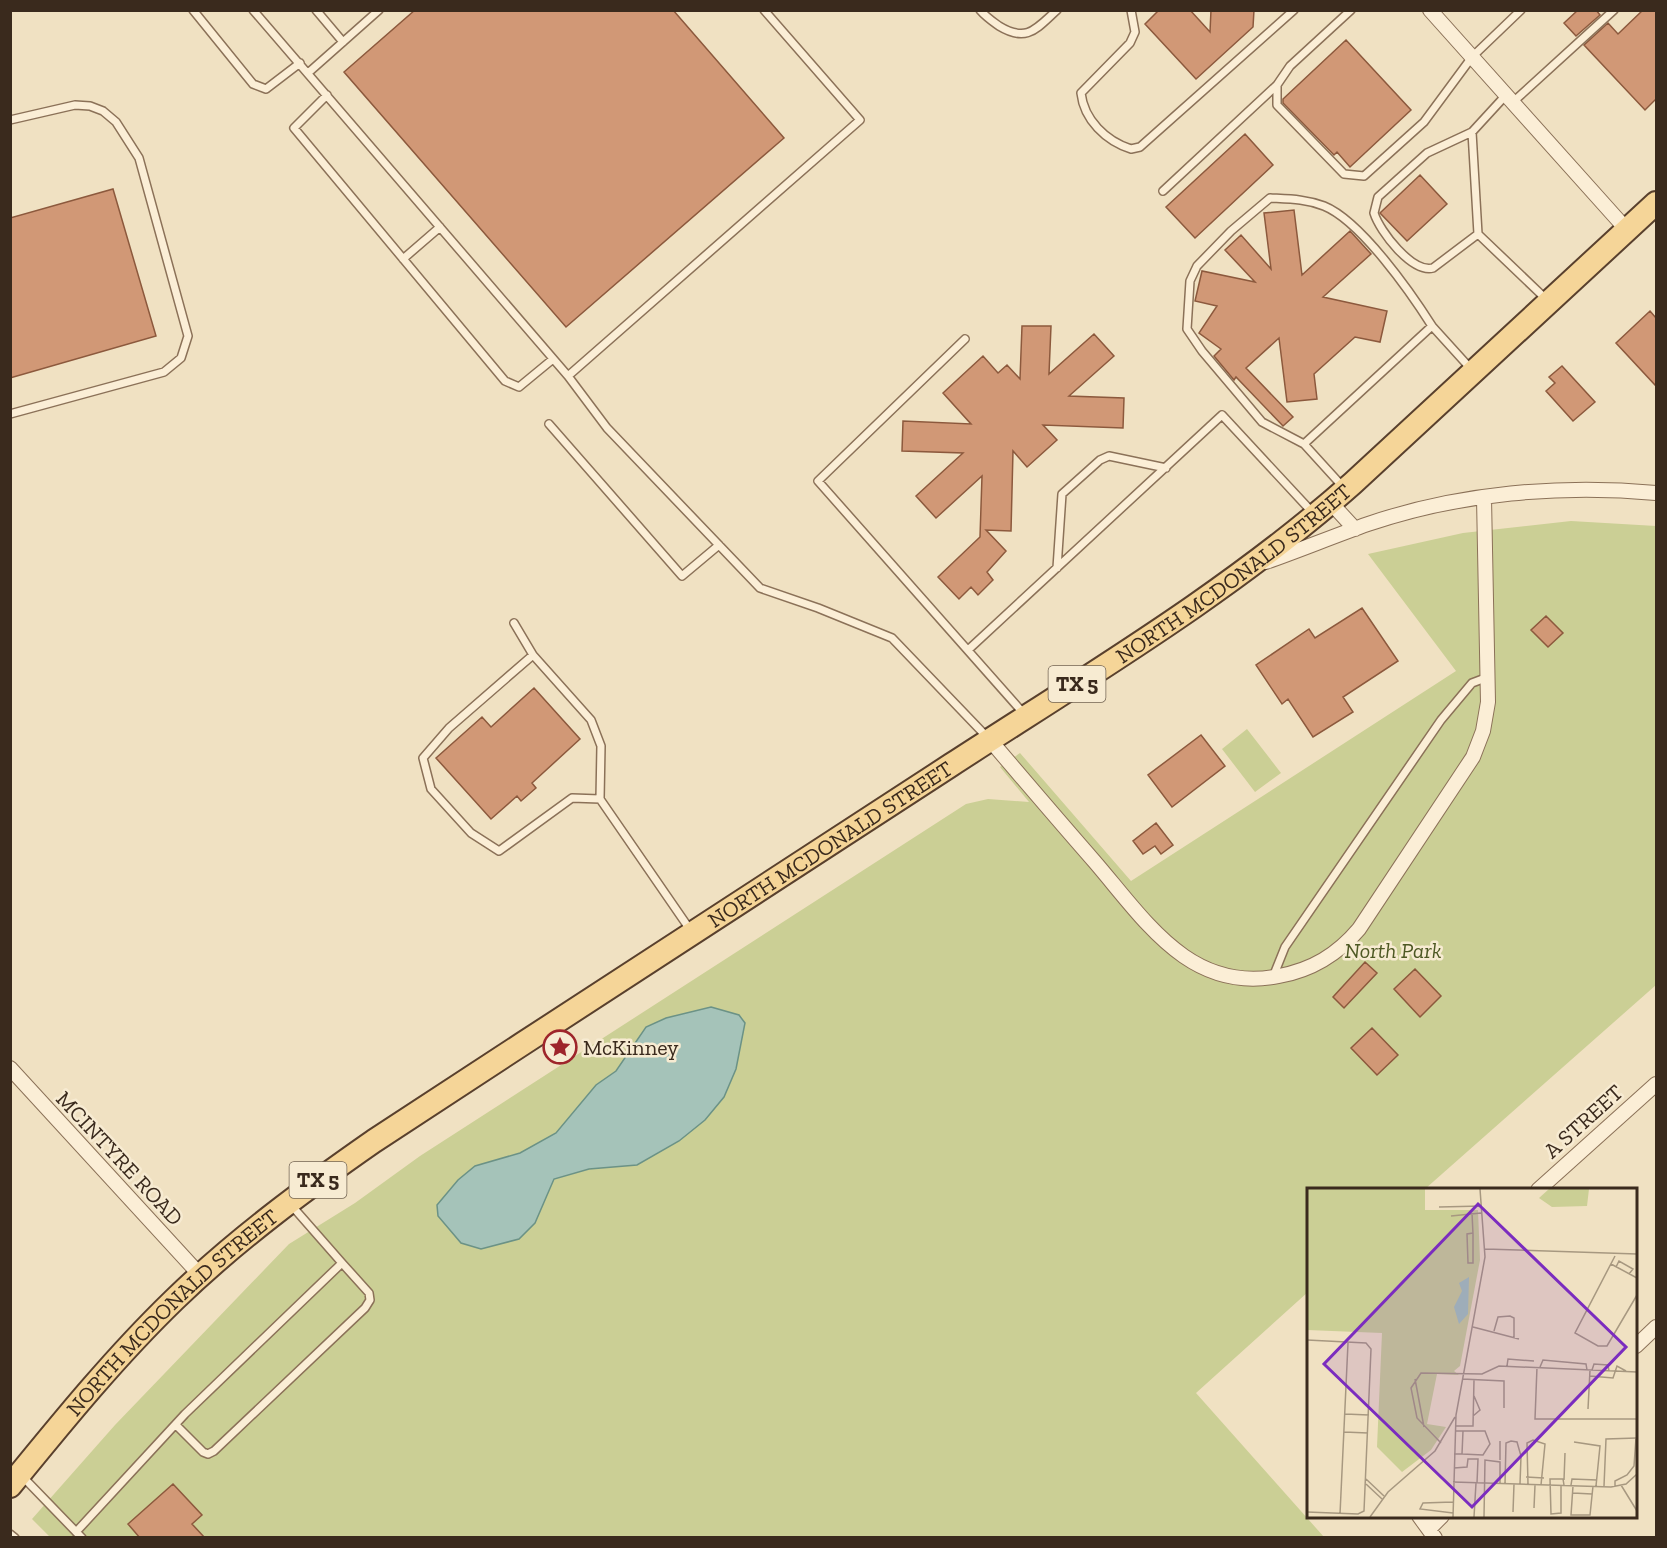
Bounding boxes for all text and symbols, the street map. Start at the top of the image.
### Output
street label: NORTH MCDONALD STREET [1111,478,1357,669]
road number: TX 5 [1048,666,1106,702]
street label: NORTH MCDONALD STREET [703,755,958,934]
park label: North Park [1344,937,1442,964]
place icon: McKinney [542,1029,578,1065]
place label: McKinney [583,1034,679,1061]
street label: A STREET [1538,1079,1629,1164]
street label: MCINTYRE ROAD [50,1086,189,1231]
road number: TX 5 [290,1162,346,1198]
inset map [1307,1188,1637,1518]
street label: NORTH MCDONALD STREET [60,1203,284,1422]

